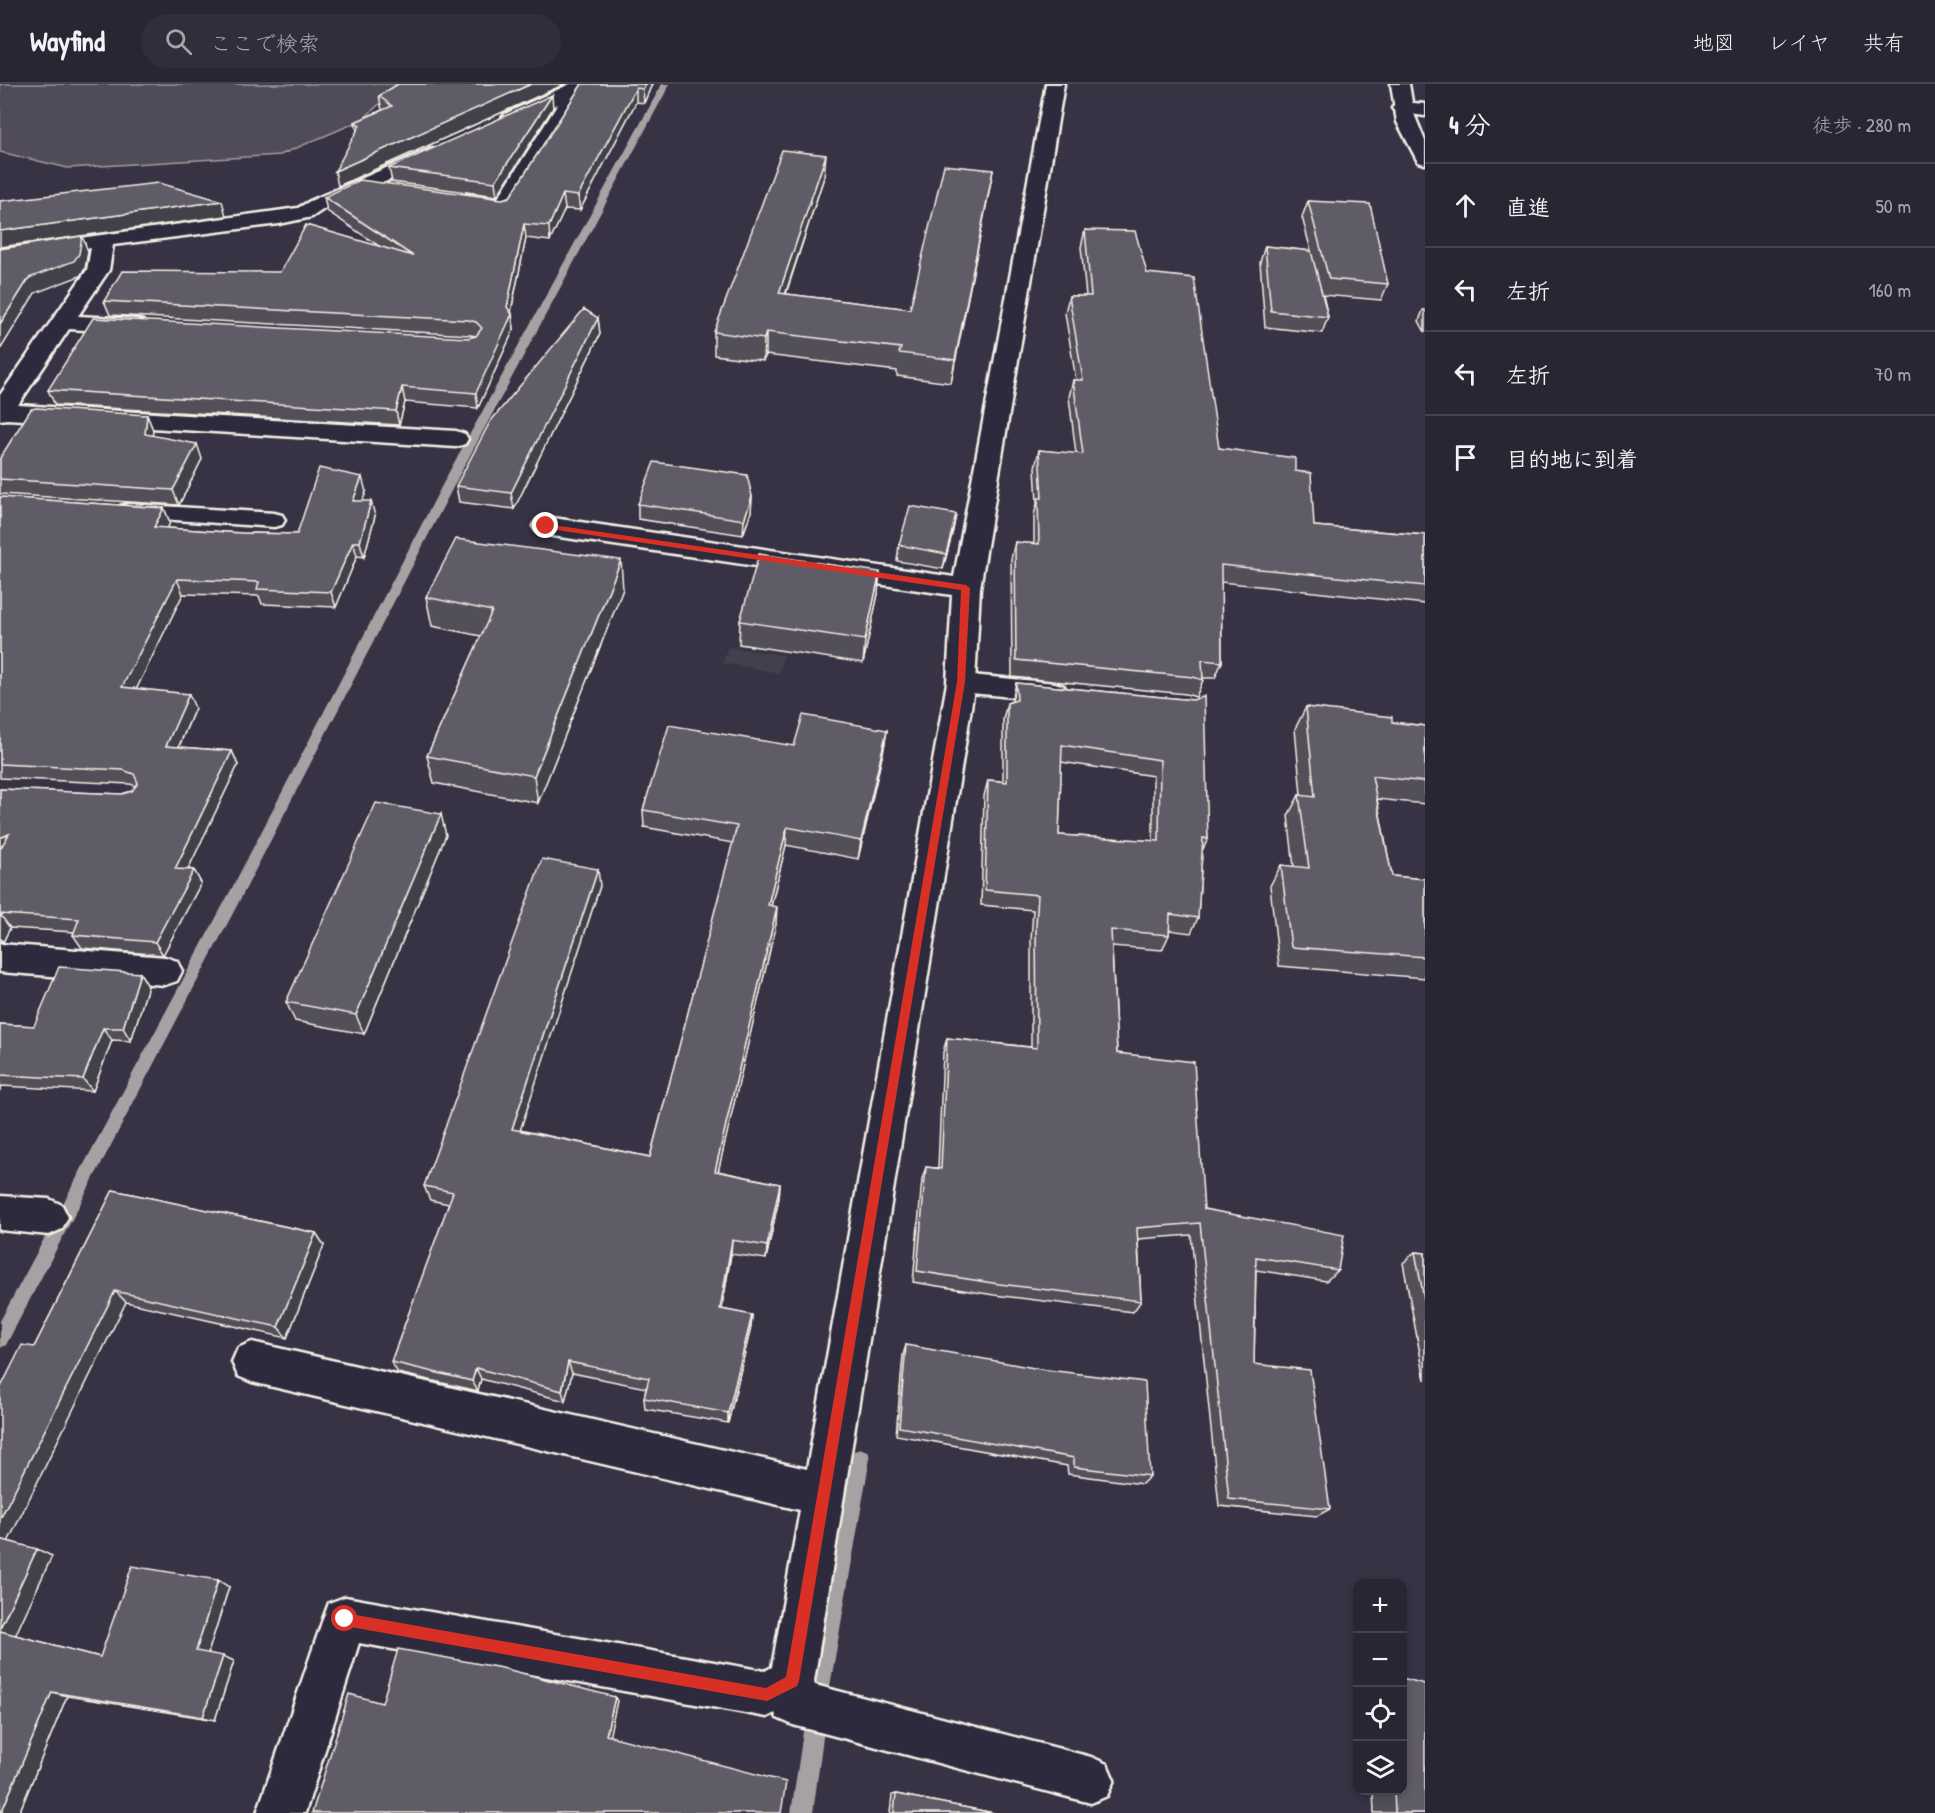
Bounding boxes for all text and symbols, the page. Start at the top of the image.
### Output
search box [141,14,561,68]
text: Wayfind [30,22,105,60]
icon: search [162,25,195,58]
text: ここで検索 [210,28,320,58]
text: 地図 [1693,28,1735,57]
text: レイヤ [1768,28,1830,57]
text: 共有 [1863,28,1905,57]
text: 4 分 [1449,107,1491,142]
text: 徒歩 · 280 m [1813,111,1911,138]
icon: ahead [1449,189,1482,222]
text: 直進 [1506,192,1550,222]
text: 50 m [1875,192,1911,219]
icon: left [1449,273,1482,306]
text: 左折 [1506,276,1550,306]
text: 160 m [1869,276,1911,303]
icon: left [1449,357,1482,390]
text: 左折 [1506,360,1550,390]
text: 70 m [1874,360,1911,387]
icon: arrive [1449,441,1482,474]
text: 目的地に到着 [1506,444,1638,474]
route end [532,512,558,538]
map controls [1353,1579,1407,1795]
button: + [1353,1579,1407,1633]
route start [331,1605,357,1631]
button: − [1353,1633,1407,1687]
button: locate [1353,1687,1407,1741]
button: layers [1353,1741,1407,1795]

